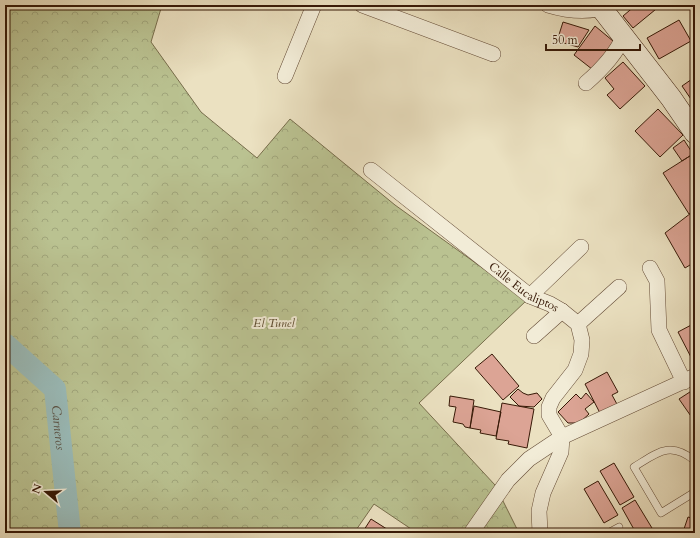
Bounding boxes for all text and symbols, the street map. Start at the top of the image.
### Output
scale bar [546,26,640,52]
text: 50 m [552,32,579,48]
street label: Calle Eucaliptos [486,258,562,315]
park label: El Tunel [253,315,295,331]
water label: Carneros [47,404,69,452]
north arrow [26,472,66,512]
text: N [28,482,46,496]

